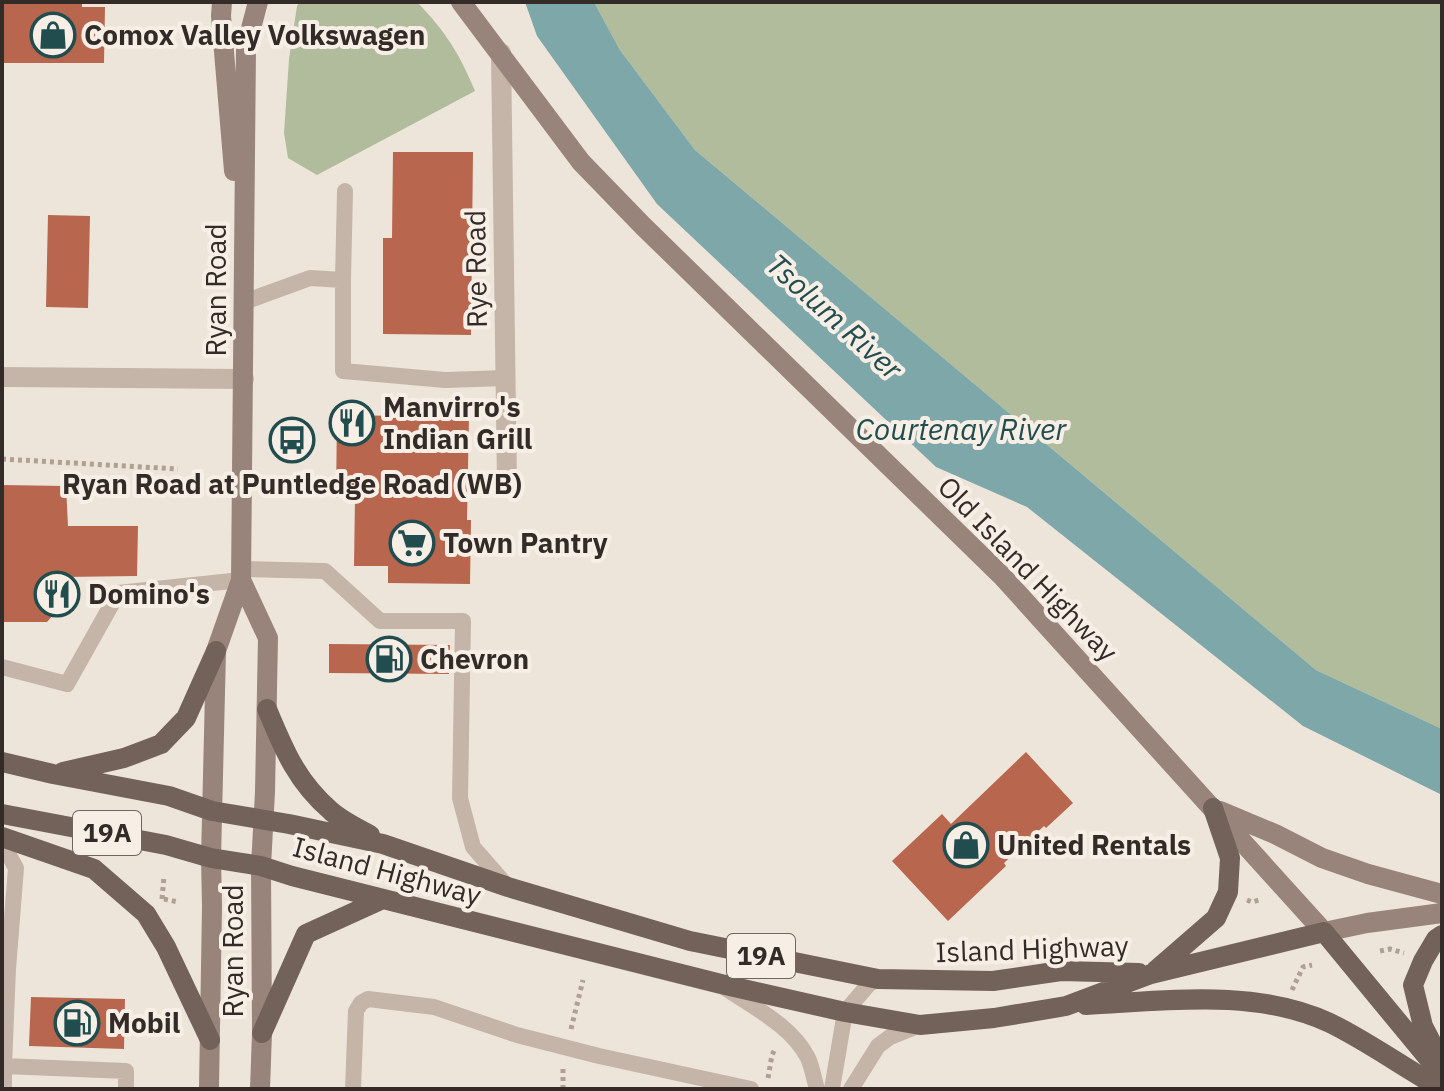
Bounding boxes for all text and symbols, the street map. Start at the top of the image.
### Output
shop icon: Comox Valley Volkswagen [29,11,77,59]
place label: Comox Valley Volkswagen [84,16,426,53]
street label: Rye Road [456,210,495,328]
street label: Ryan Road [197,223,234,357]
water label: Tsolum River [759,245,912,388]
place label: Manvirro's Indian Grill [383,388,532,457]
restaurant icon: Manvirro's Indian Grill [328,399,376,447]
water label: Courtenay River [856,409,1067,448]
bus stop icon: Ryan Road at Puntledge Road (WB) [268,416,316,464]
place label: Ryan Road at Puntledge Road (WB) [62,465,522,502]
street label: Old Island Highway [930,468,1126,669]
supermarket icon: Town Pantry [388,519,436,567]
place label: Town Pantry [443,524,608,561]
restaurant icon: Domino's [33,570,81,618]
place label: Domino's [88,575,210,612]
fuel station icon: Chevron [365,635,413,683]
place label: Chevron [420,640,529,677]
road number: 19A [73,811,141,855]
shop icon: United Rentals [942,821,990,869]
place label: United Rentals [997,826,1191,863]
street label: Island Highway [289,828,485,913]
street label: Ryan Road [214,884,251,1018]
street label: Island Highway [935,927,1129,970]
road number: 19A [727,934,795,978]
fuel station icon: Mobil [53,999,101,1047]
place label: Mobil [108,1004,180,1041]

